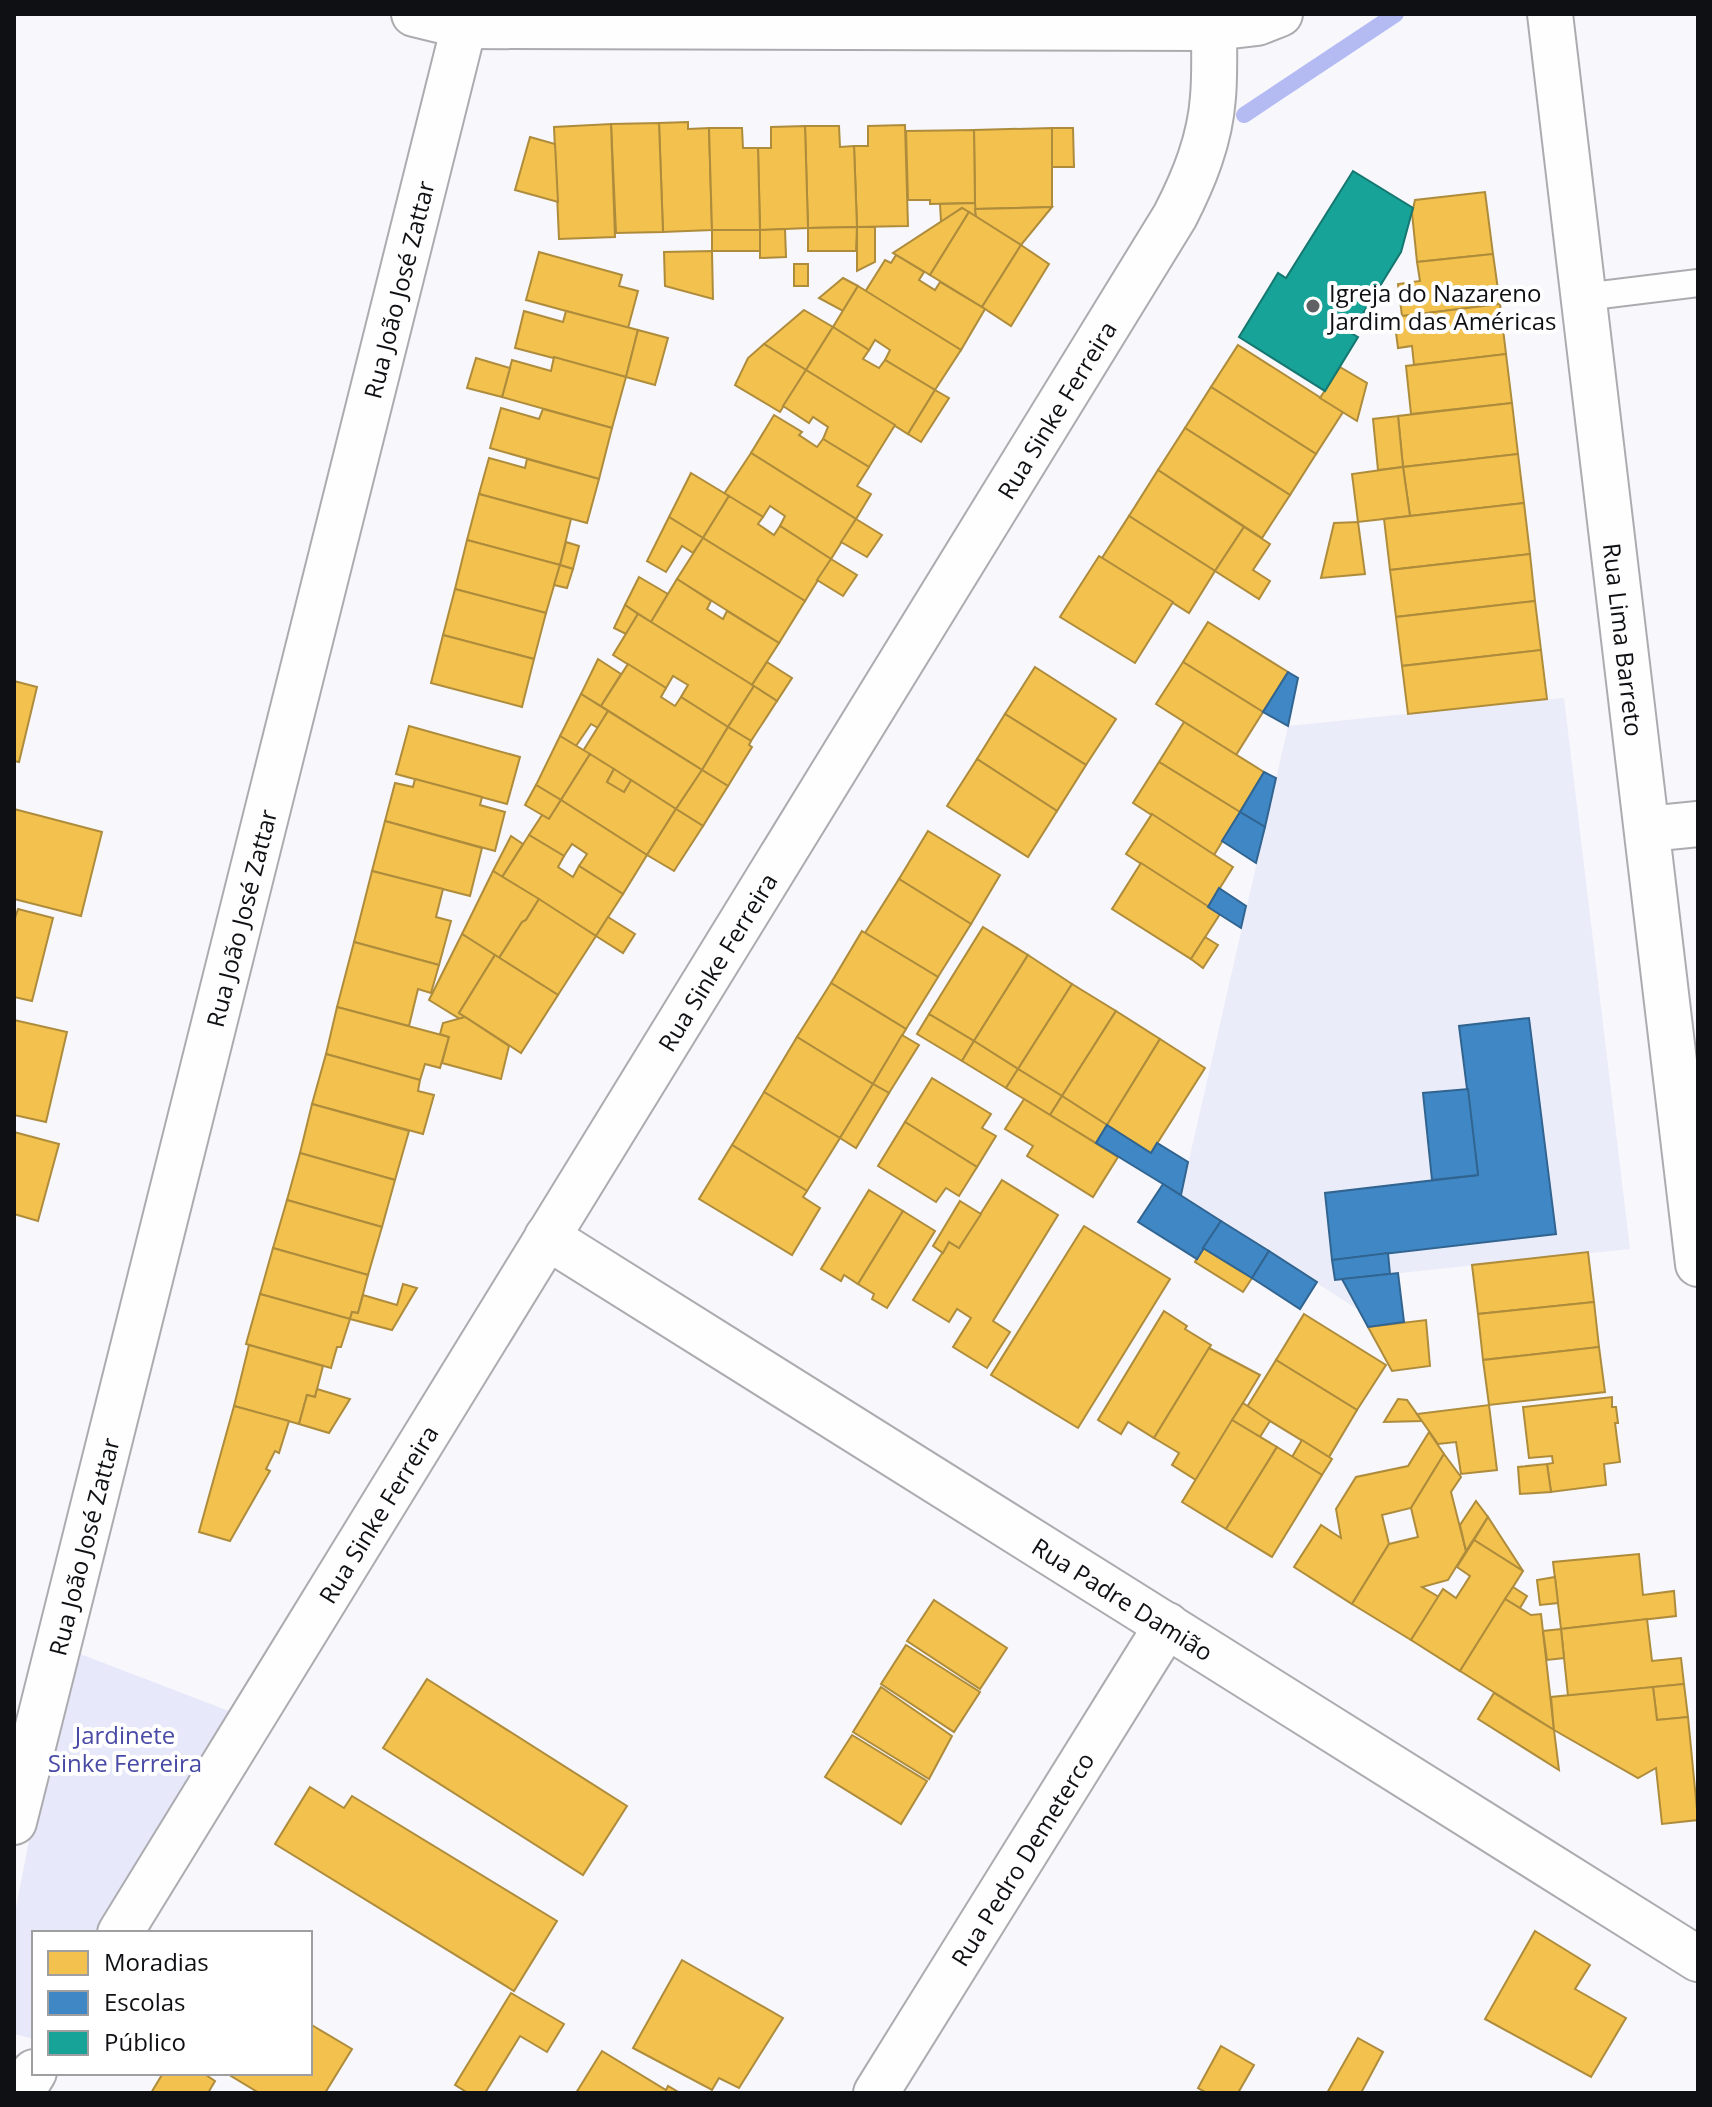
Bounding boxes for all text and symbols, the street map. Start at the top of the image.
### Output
street label: Rua João José Zattar [355,177,441,402]
place label: Igreja do Nazareno Jardim das Américas [1327,276,1556,337]
marker: Igreja do Nazareno Jardim das Américas [1304,297,1322,315]
street label: Rua Sinke Ferreira [989,314,1123,505]
street label: Rua Lima Barreto [1596,541,1652,738]
street label: Rua João José Zattar [197,805,284,1030]
street label: Rua Sinke Ferreira [649,866,784,1057]
street label: Rua Sinke Ferreira [310,1418,445,1609]
street label: Rua João José Zattar [40,1434,126,1659]
street label: Rua Padre Damião [1026,1529,1220,1668]
park label: Jardinete Sinke Ferreira [48,1718,202,1779]
street label: Rua Pedro Demeterco [943,1745,1101,1972]
legend [32,1931,312,2075]
text: Moradias [104,1945,209,1978]
text: Escolas [104,1985,186,2018]
text: Público [104,2025,186,2058]

